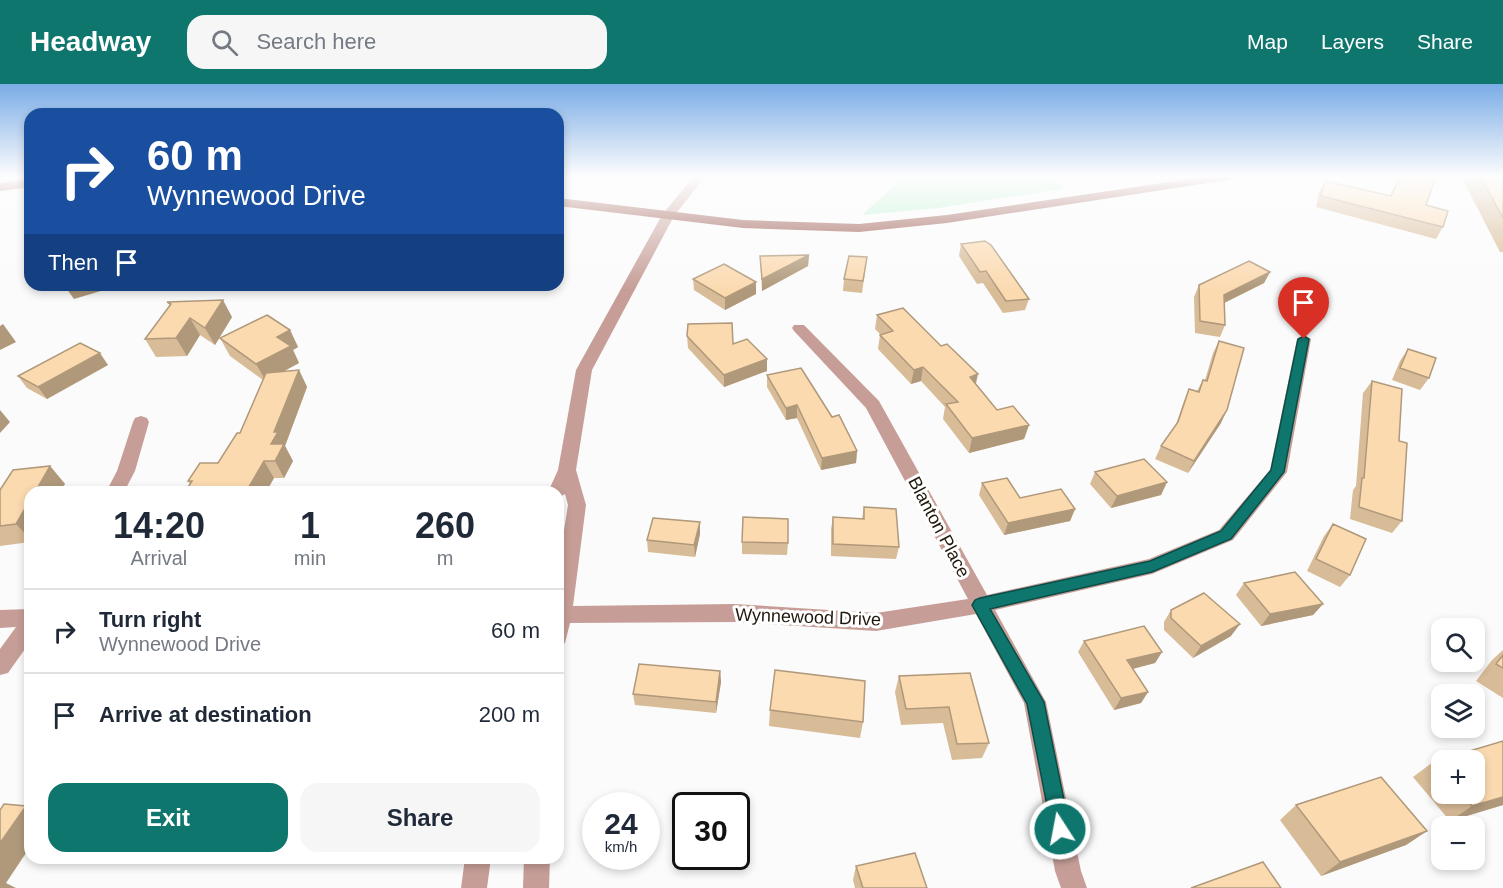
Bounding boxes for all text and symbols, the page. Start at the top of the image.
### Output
search box [187,15,607,69]
text: Headway [30,26,151,57]
icon: search [208,26,241,59]
text: Search here [256,29,376,54]
text: Map [1247,30,1288,53]
text: Layers [1321,30,1384,53]
text: Share [1417,30,1473,53]
icon: right [48,132,126,210]
text: 60 m [147,132,243,179]
text: Wynnewood Drive [147,181,366,211]
icon: arrive [110,246,143,279]
text: Then [48,250,98,275]
pin [1278,277,1329,339]
icon: arrive [1287,286,1320,319]
street label: Blanton Place [904,473,974,581]
text: 14:20 [113,505,205,546]
text: 1 [300,505,320,546]
text: 260 [415,505,475,546]
text: Arrival [131,547,187,569]
text: min [294,547,326,569]
text: m [437,547,453,569]
street label: Wynnewood Drive [735,604,881,630]
text: Turn right [99,607,201,632]
icon: right [48,615,81,648]
text: 60 m [491,618,540,643]
map controls [1431,618,1485,870]
button: search [1431,618,1485,672]
text: Wynnewood Drive [99,633,261,655]
button: layers [1431,684,1485,738]
icon: arrive [48,699,81,732]
text: Arrive at destination [99,702,312,727]
text: 200 m [479,702,540,727]
button: + [1431,750,1485,804]
button: Exit [48,783,288,852]
button: Share [300,783,540,852]
speed limit sign: 30 [672,792,750,870]
position arrow [1028,797,1092,861]
text: 24 [604,807,638,840]
button: − [1431,816,1485,870]
text: km/h [605,838,637,855]

